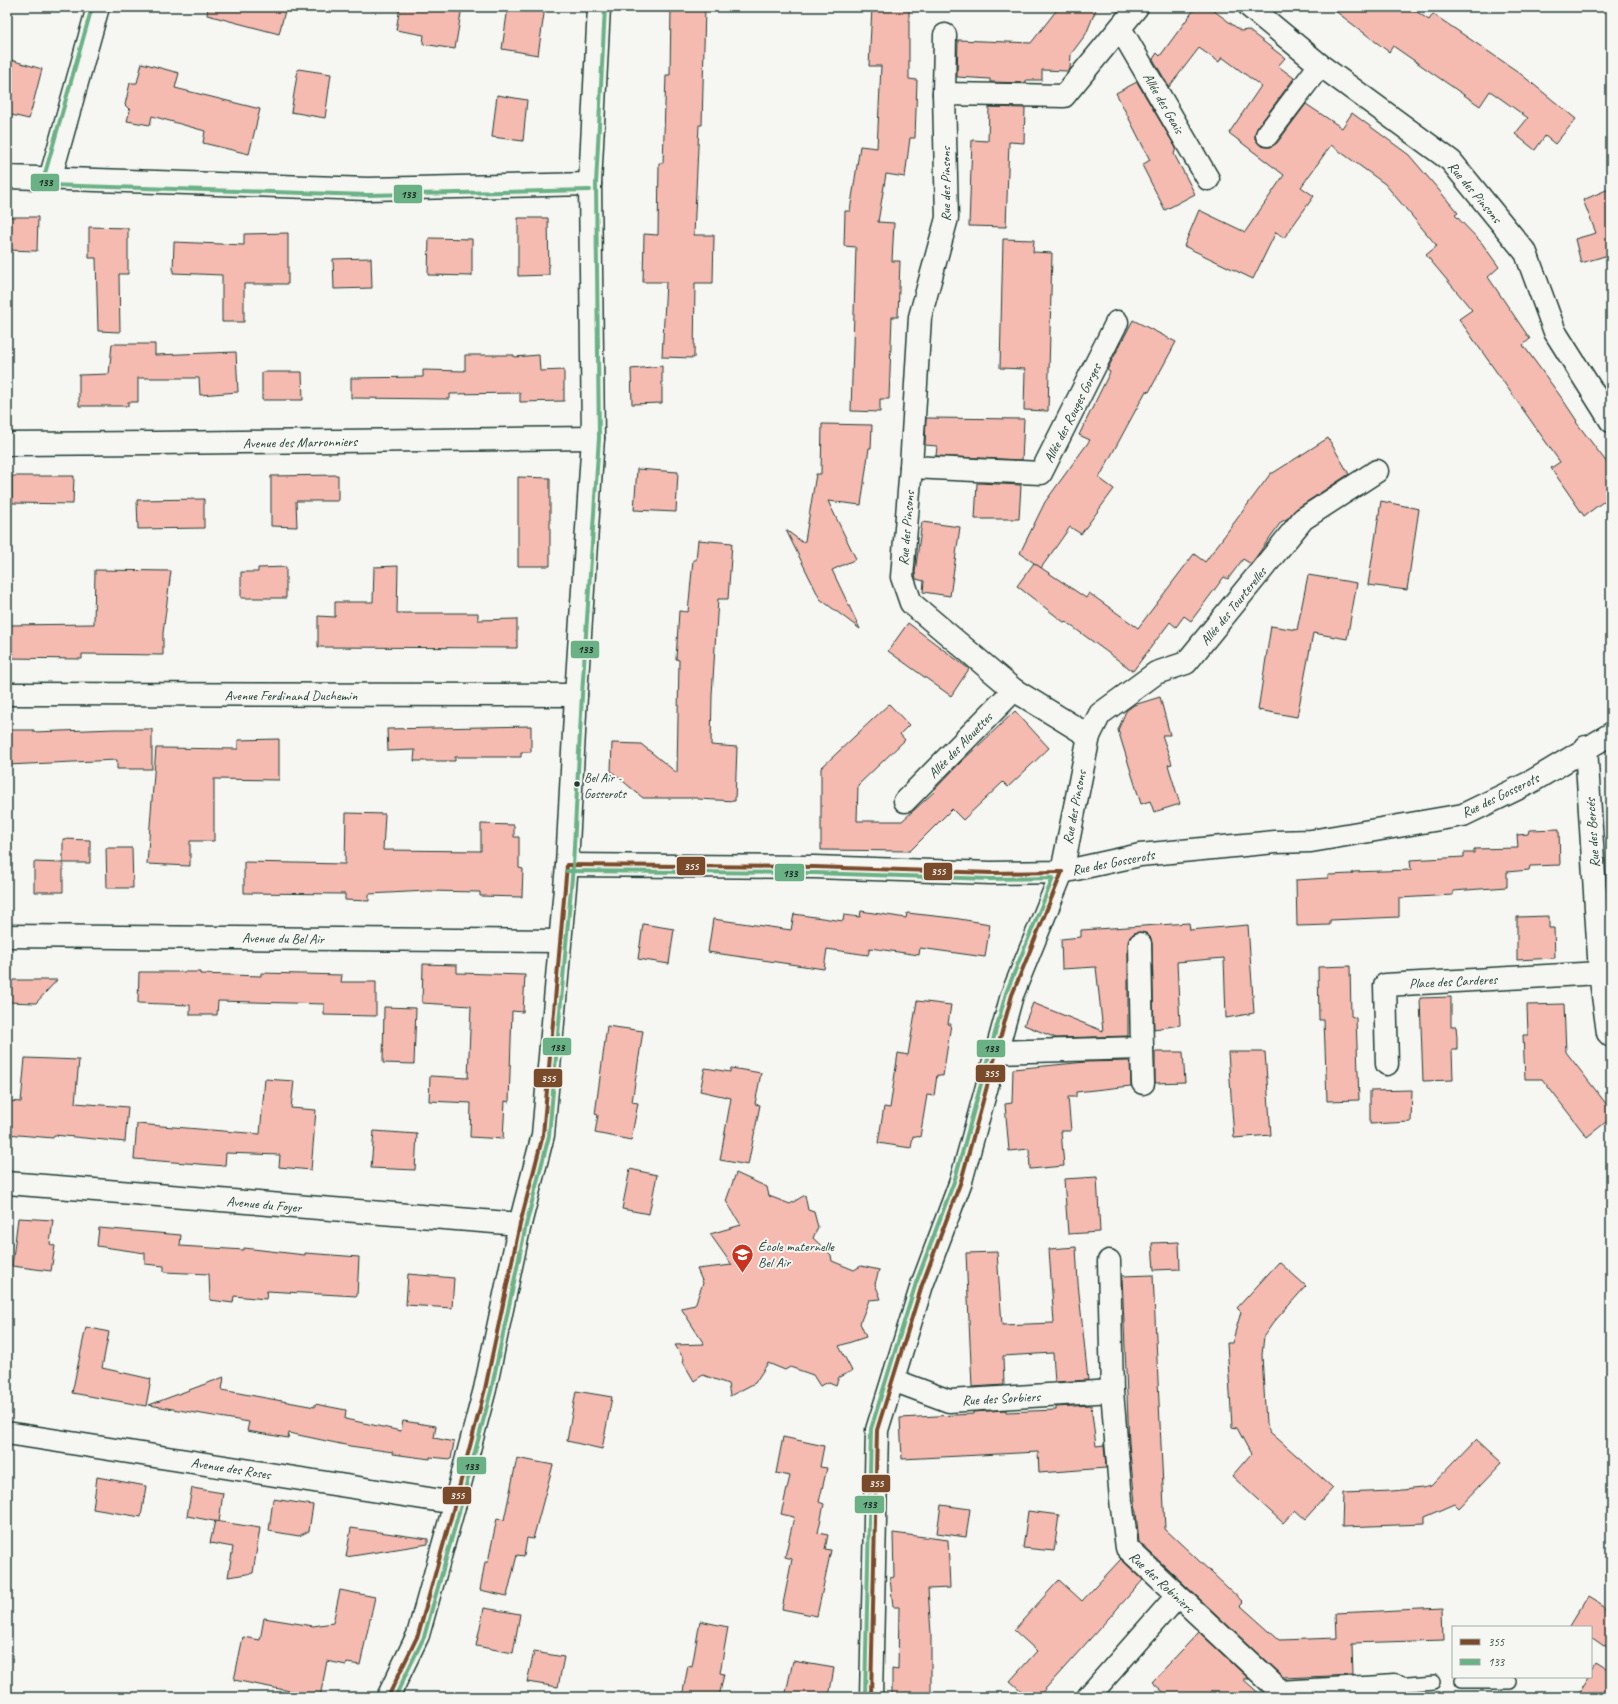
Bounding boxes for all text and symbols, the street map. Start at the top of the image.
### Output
street label: Allée des Geais [1139,70,1188,138]
street label: Rue des Pinsons [937,145,954,221]
street label: Rue des Pinsons [1444,158,1506,227]
line badge: 133 [30,173,60,192]
text: 133 [38,175,53,189]
line badge: 133 [393,184,423,204]
text: 133 [401,187,416,201]
street label: Allée des Rouges Gorges [1040,360,1105,466]
street label: Avenue des Marronniers [243,433,358,452]
street label: Rue des Pinsons [895,489,918,566]
street label: Allée des Tourterelles [1197,563,1271,649]
line badge: 133 [570,640,600,659]
text: 133 [578,642,593,656]
street label: Avenue Ferdinand Duchemin [225,687,358,704]
street label: Allée des Alouettes [925,708,997,782]
street label: Rue des Pinsons [1059,768,1090,845]
street label: Rue des Gosserots [1459,769,1543,821]
place label: Bel Air - Gosserots [584,770,628,802]
marker: Bel Air - Gosserots [572,779,582,789]
street label: Rue des Bercés [1582,796,1603,868]
street label: Rue des Gosserots [1070,846,1157,879]
line badge: 355 [676,856,706,876]
text: 355 [684,859,699,873]
line badge: 355 [923,862,953,881]
line badge: 133 [774,863,805,882]
text: 355 [931,864,946,878]
text: 133 [783,866,798,880]
street label: Avenue du Bel Air [242,929,325,948]
street label: Place des Carderes [1408,971,1499,992]
line badge: 133 [542,1037,572,1056]
line badge: 133 [976,1039,1006,1058]
text: 133 [550,1040,565,1054]
text: 133 [984,1041,999,1055]
line badge: 355 [975,1064,1006,1083]
text: 355 [984,1066,999,1080]
line badge: 355 [533,1068,563,1088]
text: 355 [541,1071,556,1085]
street label: Avenue du Foyer [226,1193,303,1216]
place label: École maternelle Bel Air [758,1238,835,1271]
school or university icon: École maternelle Bel Air [729,1241,755,1274]
street label: Rue des Sorbiers [962,1388,1042,1409]
street label: Avenue des Roses [190,1454,273,1483]
line badge: 133 [456,1456,487,1475]
text: 133 [464,1459,479,1473]
line badge: 355 [861,1474,891,1493]
text: 355 [869,1476,884,1490]
line badge: 355 [442,1486,472,1505]
text: 355 [450,1488,465,1502]
line badge: 133 [854,1495,885,1514]
text: 133 [862,1497,877,1511]
street label: Rue des Robiniers [1126,1548,1199,1618]
legend [1452,1626,1592,1678]
text: 355 [1488,1634,1505,1650]
text: 133 [1488,1654,1506,1670]

